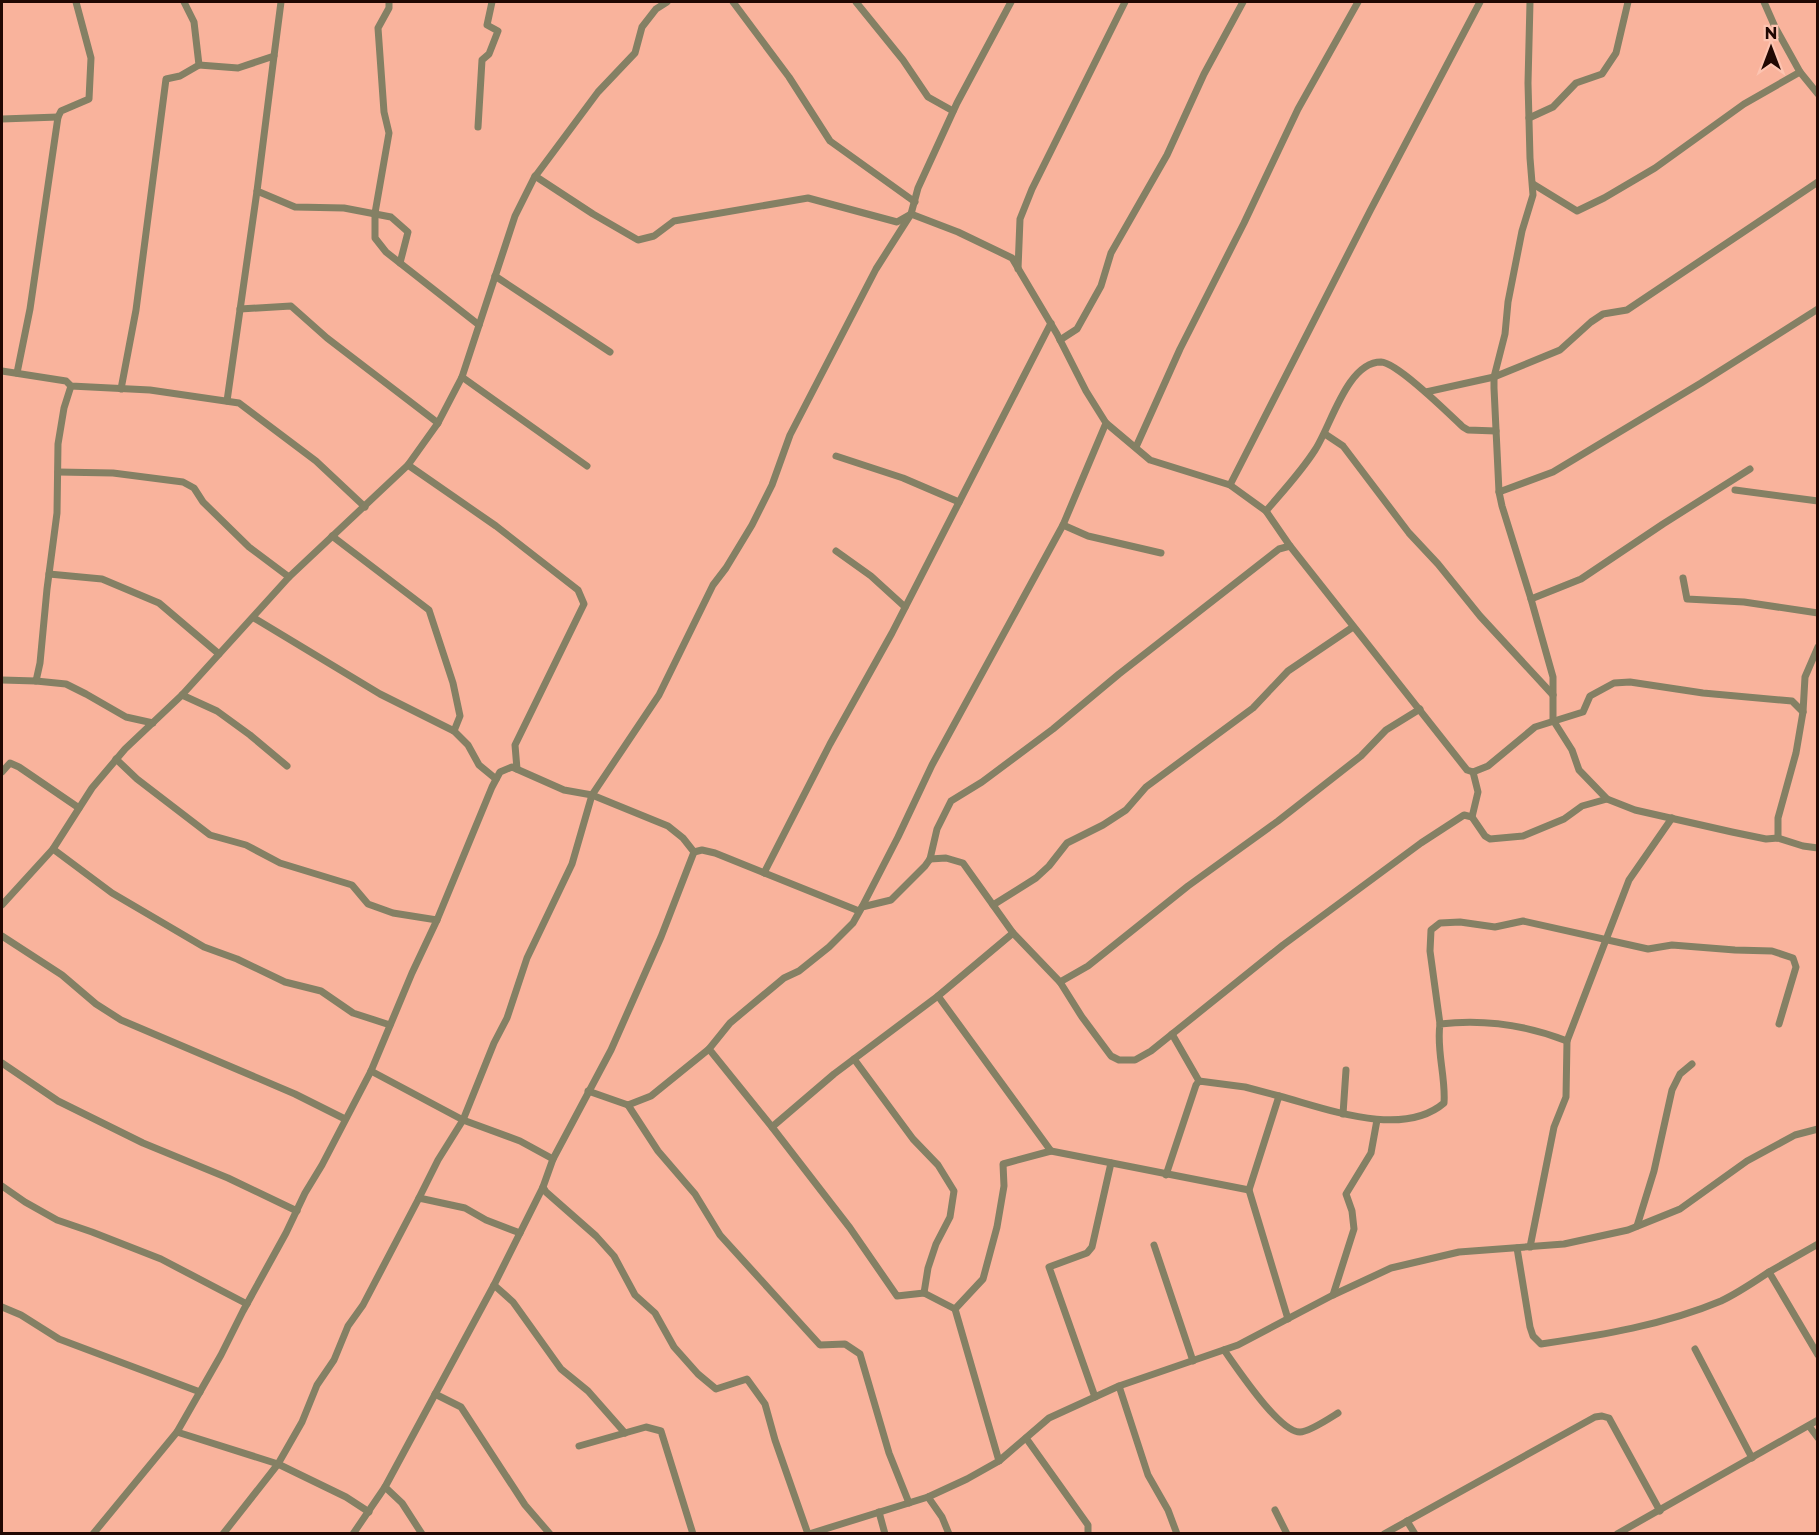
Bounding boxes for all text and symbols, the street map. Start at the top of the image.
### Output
north arrow [1741,18,1801,78]
text: N [1765,24,1777,43]

